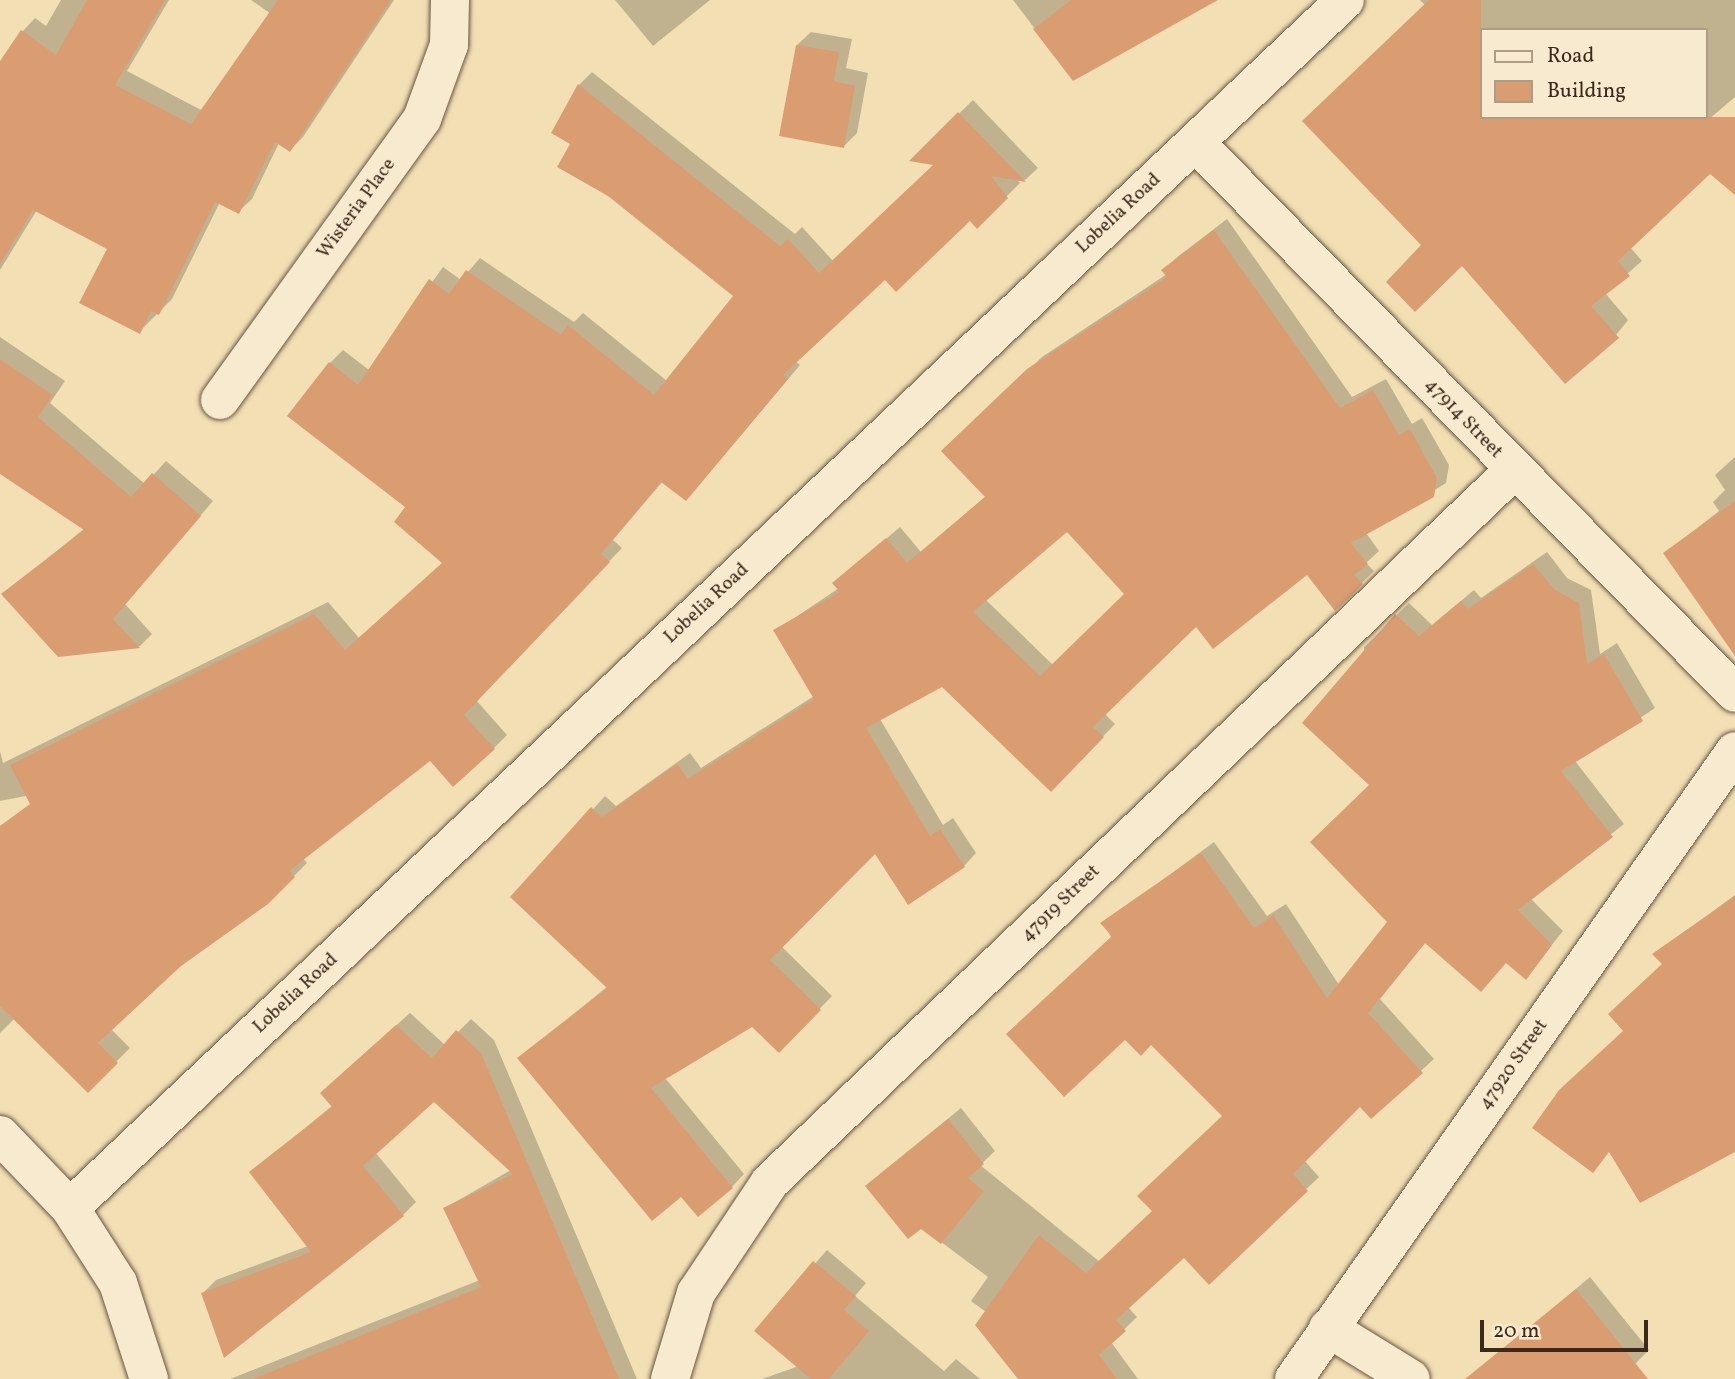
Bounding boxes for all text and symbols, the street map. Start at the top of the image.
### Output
legend [1480,28,1707,119]
text: Road [1547,42,1594,71]
text: Building [1547,77,1626,106]
street label: Wisteria Place [313,154,401,264]
street label: Lobelia Road [1072,169,1166,259]
street label: 47914 Street [1419,374,1507,464]
street label: Lobelia Road [660,559,754,649]
street label: 47919 Street [1017,861,1105,947]
street label: Lobelia Road [249,949,343,1039]
street label: 47920 Street [1474,1015,1554,1115]
scale bar [1483,1306,1651,1350]
text: 20 m [1493,1317,1539,1346]

